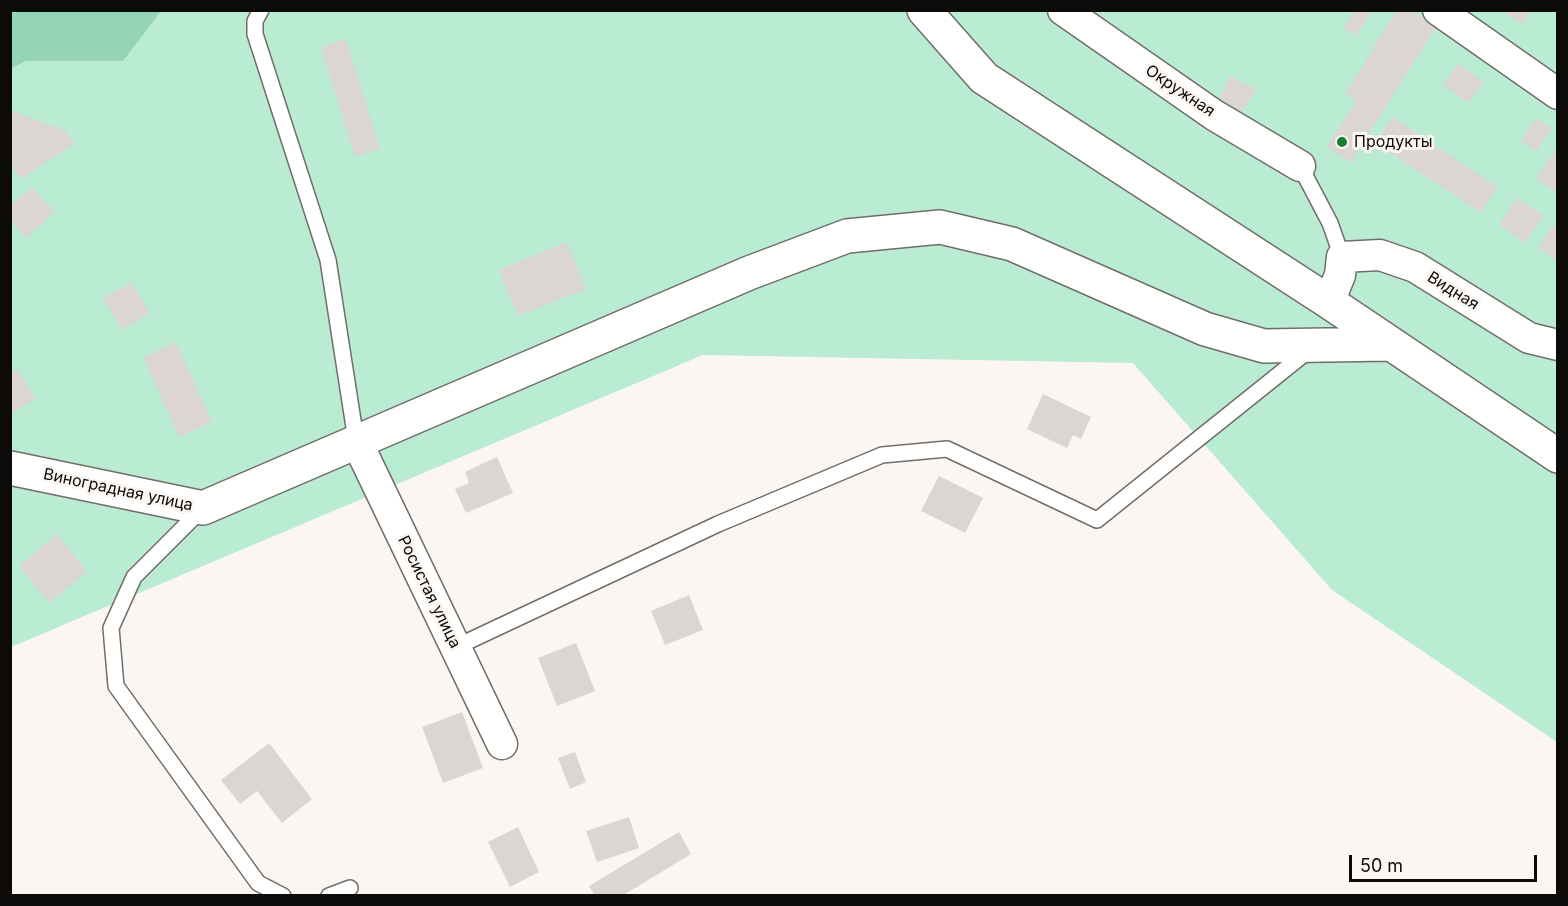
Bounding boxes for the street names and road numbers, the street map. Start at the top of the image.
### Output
street label: Окружная [1142,61,1218,121]
street label: Видная [1424,268,1482,314]
street label: Виноградная улица [41,465,195,515]
street label: Росистая улица [393,533,465,651]

